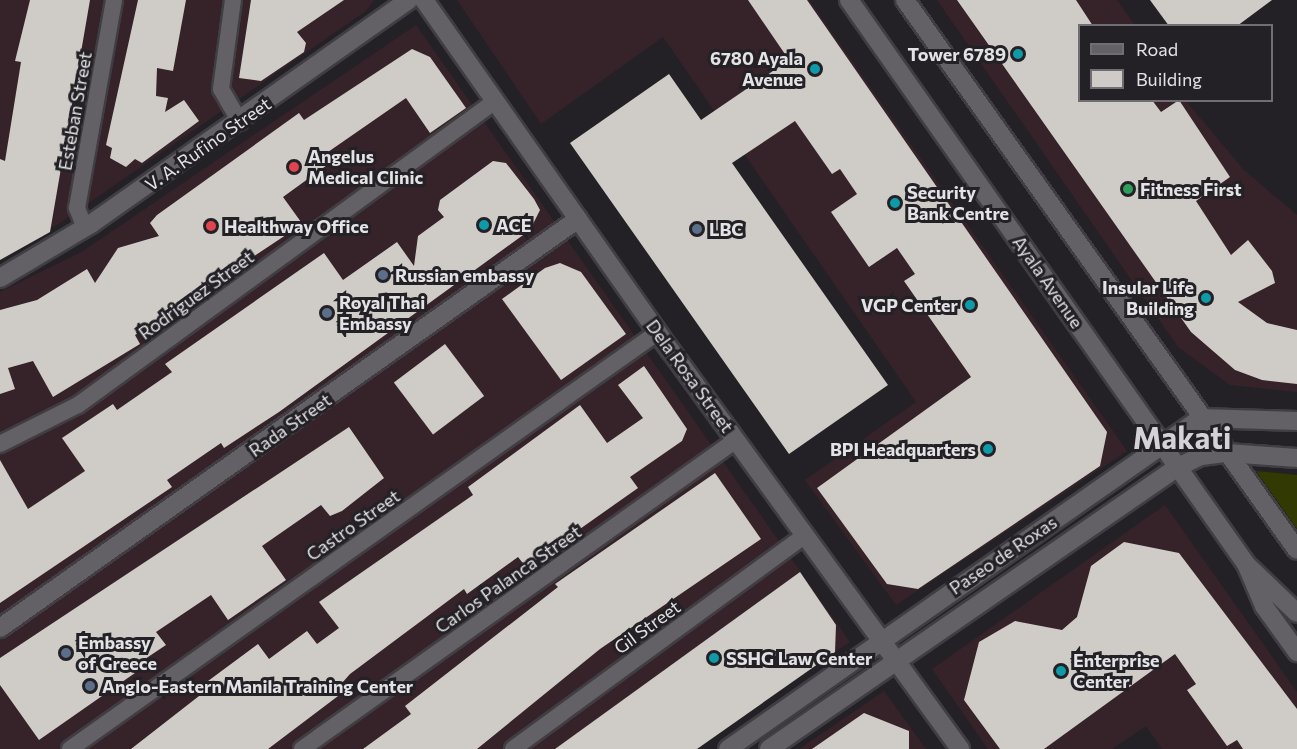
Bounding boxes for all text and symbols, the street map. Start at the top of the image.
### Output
legend [1078,24,1273,102]
text: Road [1136,38,1178,60]
place label: Tower 6789 [907,43,1006,65]
marker: Tower 6789 [1011,47,1025,61]
place label: 6780 Ayala Avenue [710,48,803,90]
street label: Esteban Street [54,50,96,172]
marker: 6780 Ayala Avenue [808,62,822,76]
text: Building [1136,68,1202,90]
street label: V. A. Rufino Street [141,93,275,195]
place label: Angelus Medical Clinic [308,146,423,188]
marker: Angelus Medical Clinic [285,158,303,176]
place label: Fitness First [1140,178,1242,200]
place label: Security Bank Centre [907,182,1009,224]
marker: Fitness First [1121,182,1135,196]
marker: Security Bank Centre [888,196,902,210]
place label: ACE [496,214,531,236]
place label: Healthway Office [224,215,369,237]
marker: Healthway Office [202,217,220,235]
marker: ACE [477,218,491,232]
place label: LBC [709,218,744,240]
marker: LBC [690,222,704,236]
street label: Ayala Avenue [1008,232,1088,332]
street label: Rodriguez Street [134,246,258,344]
place label: Russian embassy [395,264,534,286]
marker: Russian embassy [376,268,390,282]
place label: Insular Life Building [1102,277,1194,320]
marker: Insular Life Building [1199,291,1213,305]
place label: Royal Thai Embassy [339,292,425,334]
place label: VGP Center [861,294,958,316]
marker: VGP Center [963,298,977,312]
marker: Royal Thai Embassy [320,306,334,320]
street label: Dela Rosa Street [642,315,738,437]
street label: Rada Street [245,389,335,461]
district label: Makati [1133,419,1231,455]
place label: BPI Headquarters [830,438,976,460]
marker: BPI Headquarters [981,442,995,456]
street label: Castro Street [302,485,404,565]
street label: Paseo de Roxas [945,511,1061,599]
street label: Carlos Palanca Street [431,520,585,638]
street label: Gil Street [610,596,684,658]
place label: Embassy of Greece [78,632,157,674]
marker: Embassy of Greece [59,646,73,660]
place label: SSHG Law Center [726,647,872,669]
place label: Enterprise Center [1073,650,1160,692]
marker: SSHG Law Center [707,651,721,665]
marker: Enterprise Center [1054,664,1068,678]
place label: Anglo-Eastern Manila Training Center [102,675,413,697]
marker: Anglo-Eastern Manila Training Center [83,679,97,693]

